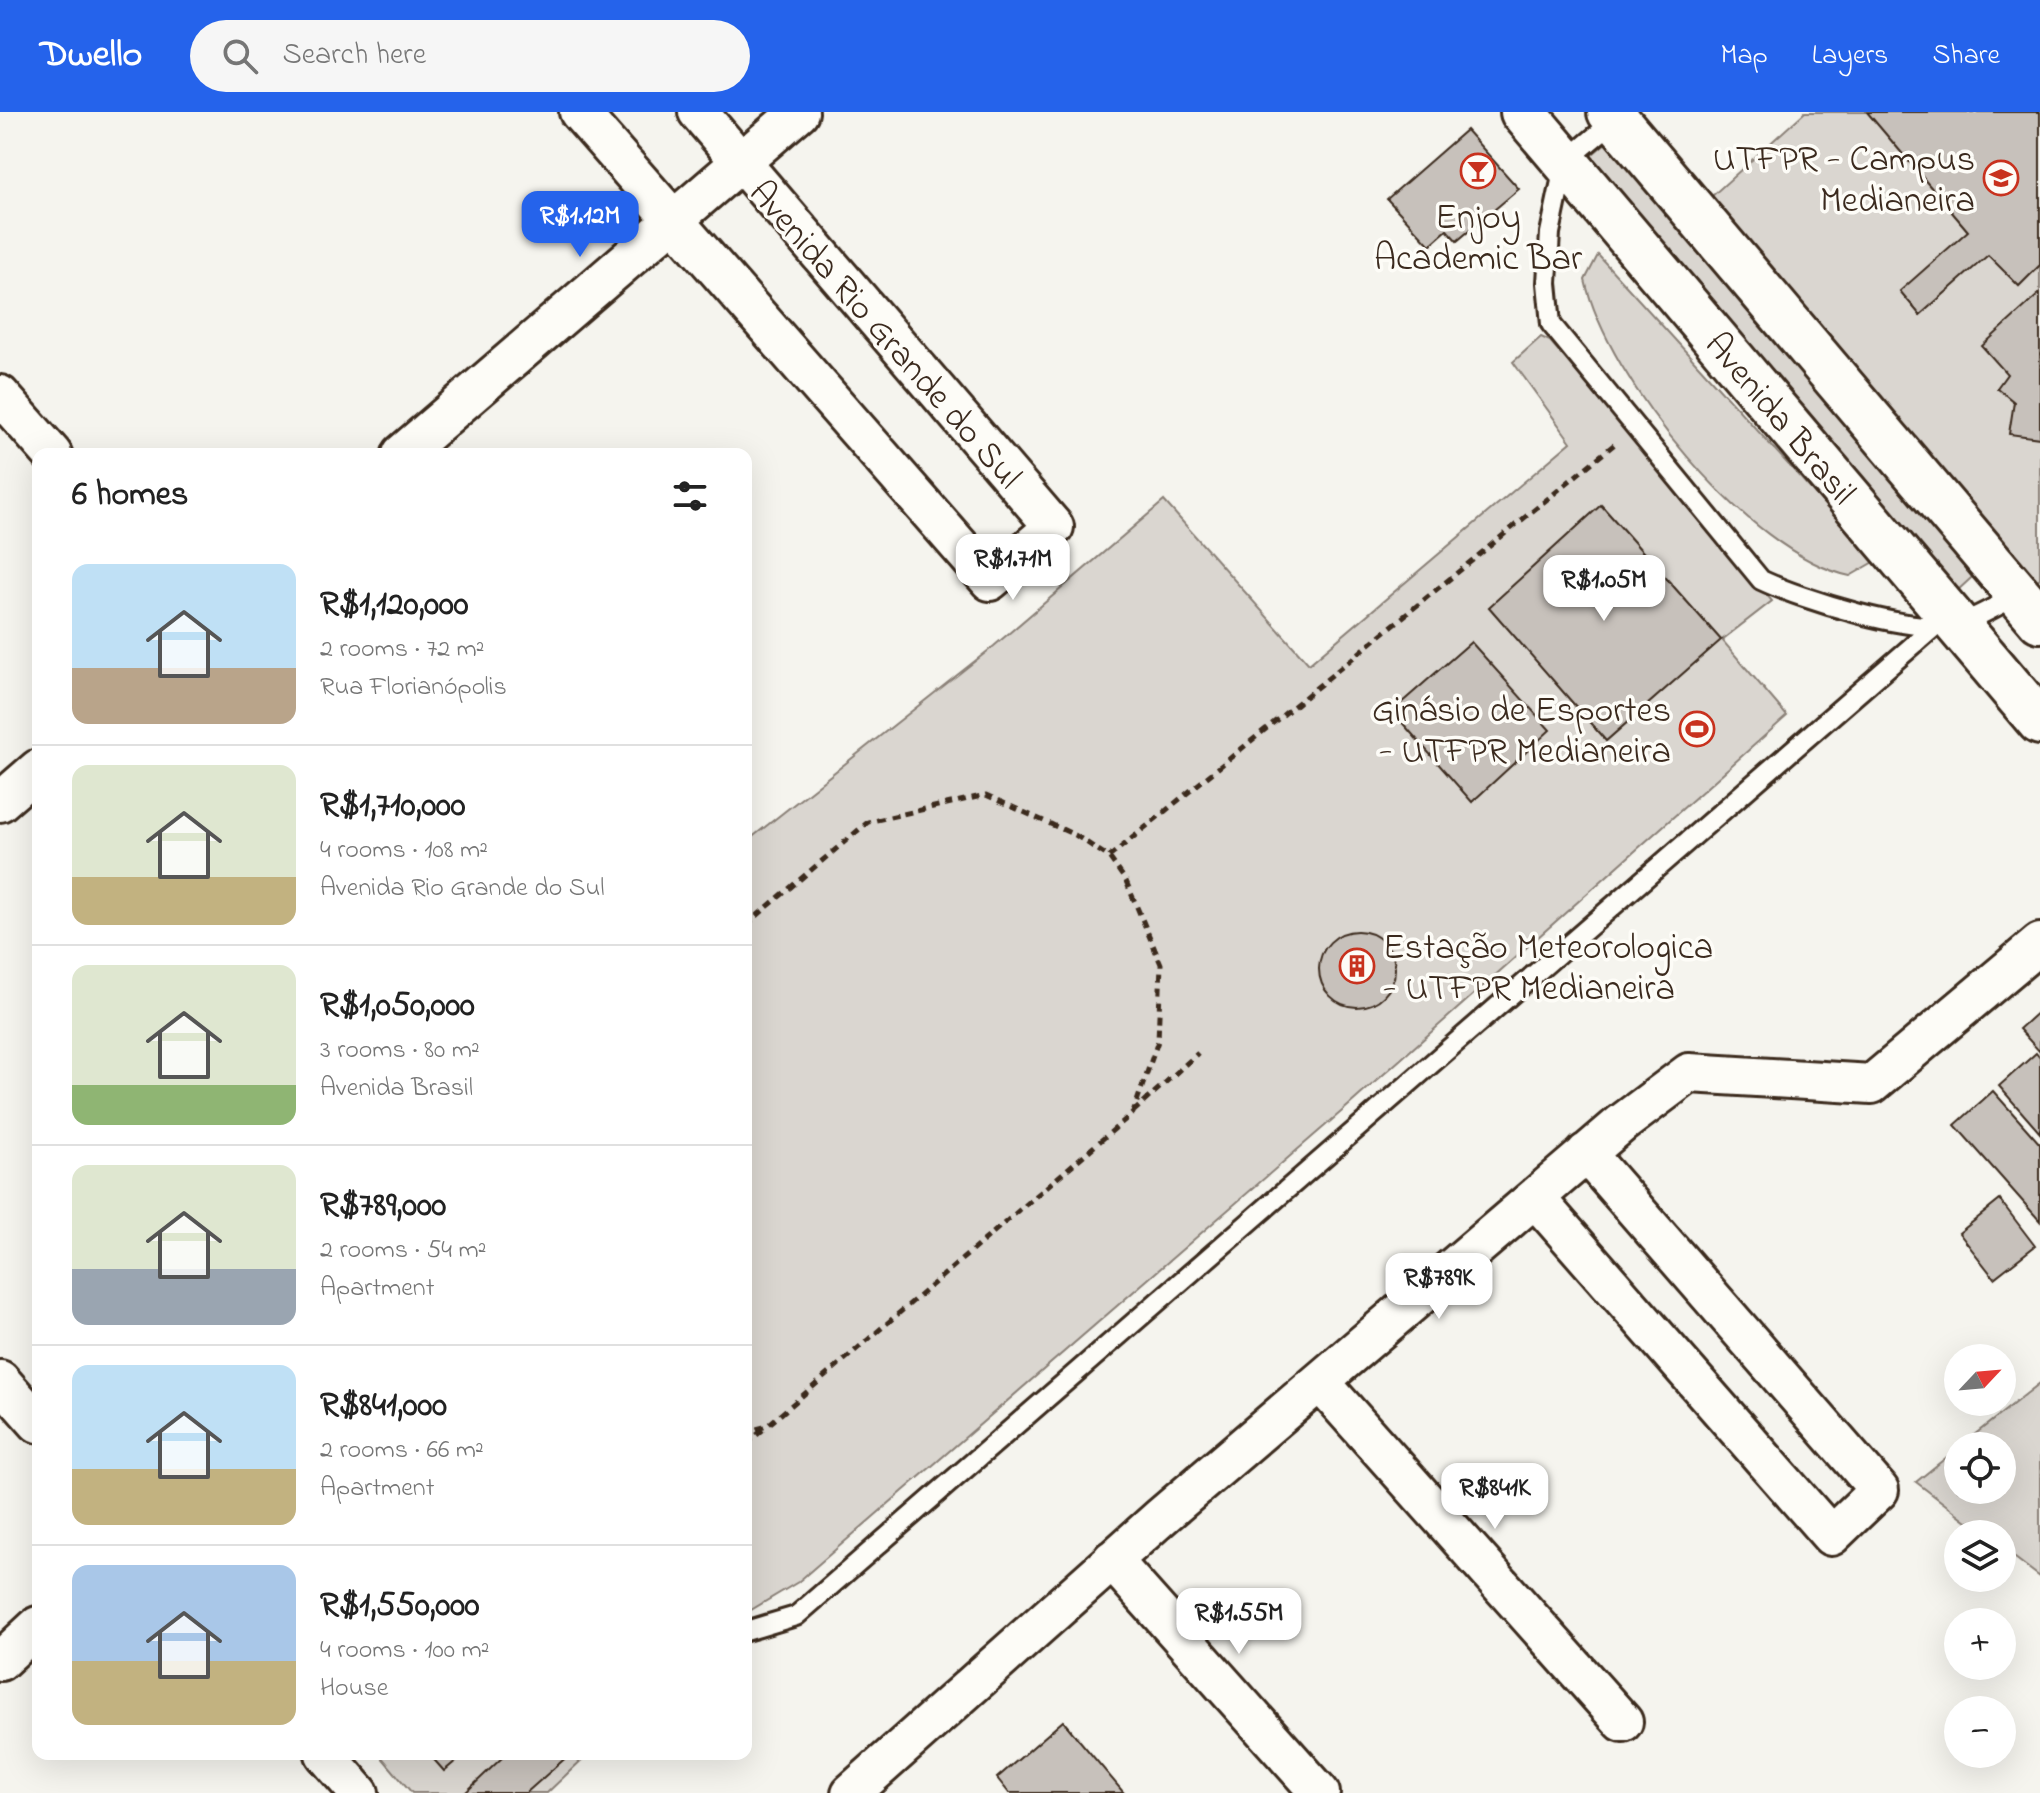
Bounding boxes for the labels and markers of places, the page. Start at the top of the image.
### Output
place label: UTFPR - Campus Medianeira [1713,135,1975,229]
bar icon: Enjoy Academic Bar [1459,152,1497,190]
school or university icon: UTFPR - Campus Medianeira [1982,159,2020,197]
pin: R$1.12M [506,191,654,259]
place label: Enjoy Academic Bar [1374,193,1583,287]
pin: R$1.71M [939,534,1087,602]
pin: R$1.05M [1530,555,1678,623]
place label: Ginásio de Esportes - UTFPR Medianeira [1372,686,1671,780]
sports icon: Ginásio de Esportes - UTFPR Medianeira [1678,710,1716,748]
place label: Estação Meteorologica - UTFPR Medianeira [1383,923,1713,1017]
building icon: Estação Meteorologica - UTFPR Medianeira [1338,947,1376,985]
pin: R$789K [1374,1253,1504,1321]
pin: R$841K [1430,1463,1560,1531]
pin: R$1.55M [1165,1588,1313,1656]

